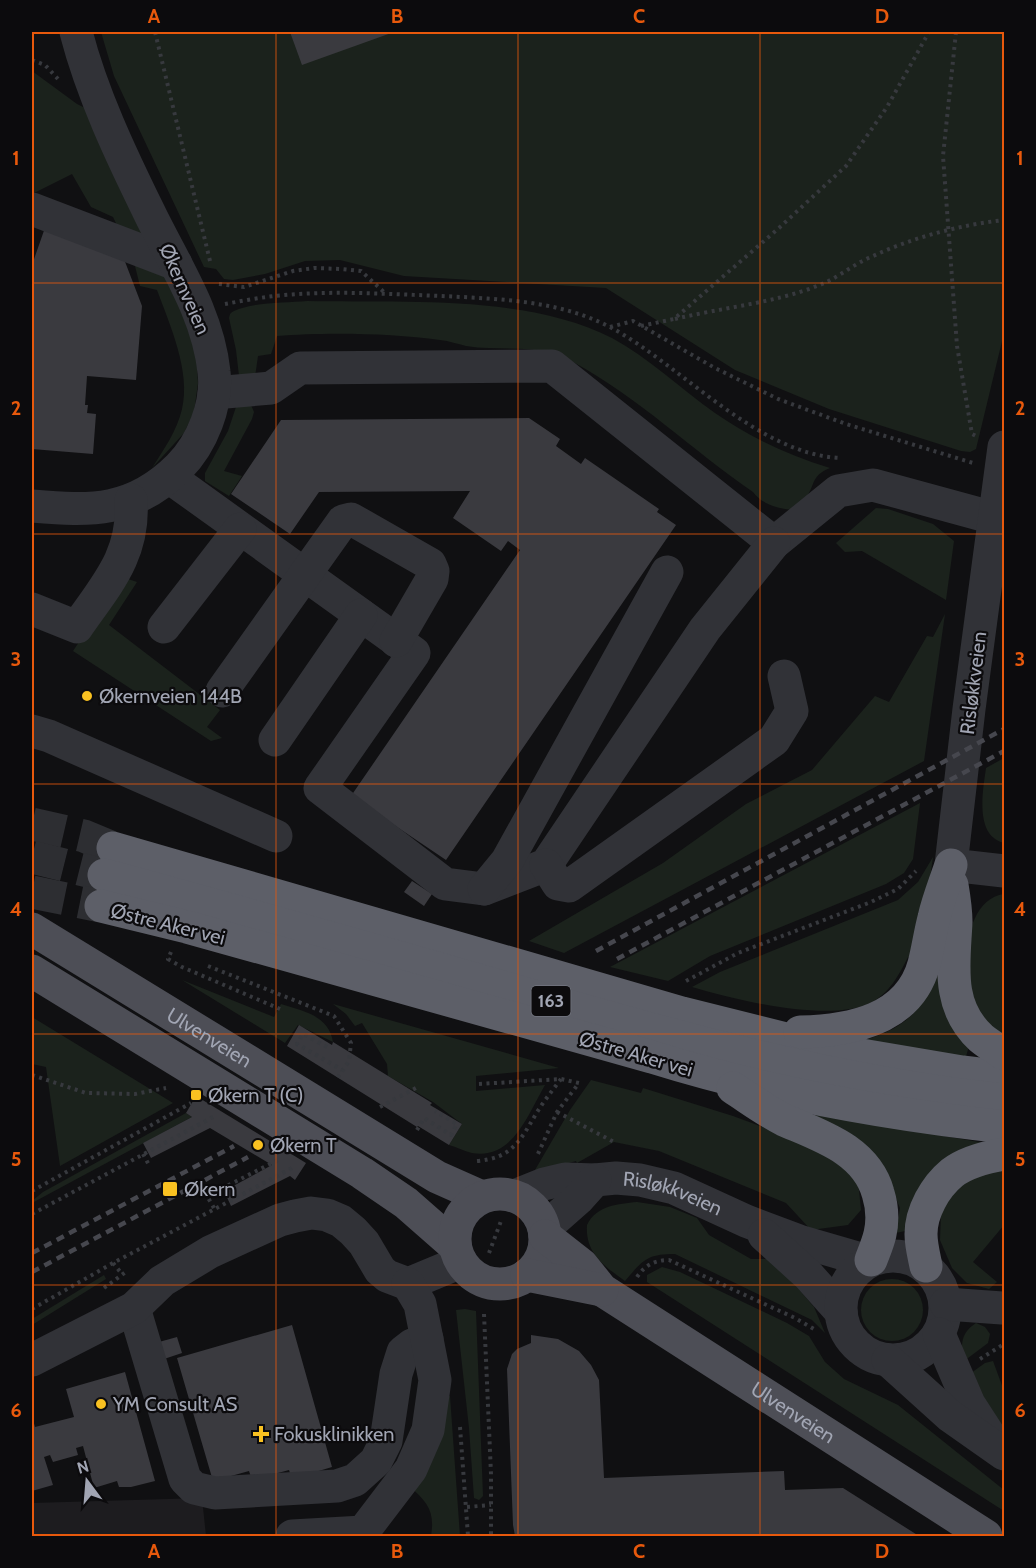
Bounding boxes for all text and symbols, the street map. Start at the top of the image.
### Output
text: A [148,4,161,28]
text: B [391,4,403,28]
text: C [633,4,645,28]
text: D [875,4,889,28]
text: 1 [12,146,20,170]
text: 1 [1016,146,1024,170]
street label: Økernveien [154,240,216,338]
text: 2 [11,396,21,420]
text: 2 [1015,396,1025,420]
street label: Risløkkveien [955,630,991,736]
text: 3 [11,647,21,671]
text: 3 [1015,647,1025,671]
place label: Økernveien 144B [99,684,242,708]
marker: Økernveien 144B [80,689,94,703]
text: 4 [10,897,22,921]
text: 4 [1014,897,1026,921]
street label: Østre Aker vei [108,898,228,950]
road number: 163 [532,986,570,1016]
street label: Ulvenveien [162,1003,256,1073]
street label: Østre Aker vei [576,1026,696,1082]
place label: Økern T (C) [208,1083,304,1107]
marker: Økern T (C) [189,1088,203,1102]
place label: Økern T [270,1133,337,1157]
marker: Økern T [251,1138,265,1152]
text: 5 [11,1147,21,1171]
text: 5 [1015,1147,1025,1171]
street label: Risløkkveien [622,1167,726,1220]
place label: Økern [184,1177,236,1201]
marker: Økern [161,1180,179,1198]
street label: Ulvenveien [747,1377,840,1448]
place label: YM Consult AS [112,1392,238,1416]
marker: YM Consult AS [94,1397,108,1411]
text: 6 [10,1398,22,1422]
text: 6 [1014,1398,1026,1422]
place label: Fokusklinikken [274,1422,395,1446]
marker: Fokusklinikken [252,1425,270,1443]
north arrow [57,1451,117,1511]
text: N [75,1456,91,1478]
text: A [148,1539,161,1563]
text: B [391,1539,403,1563]
text: C [633,1539,645,1563]
text: D [875,1539,889,1563]

